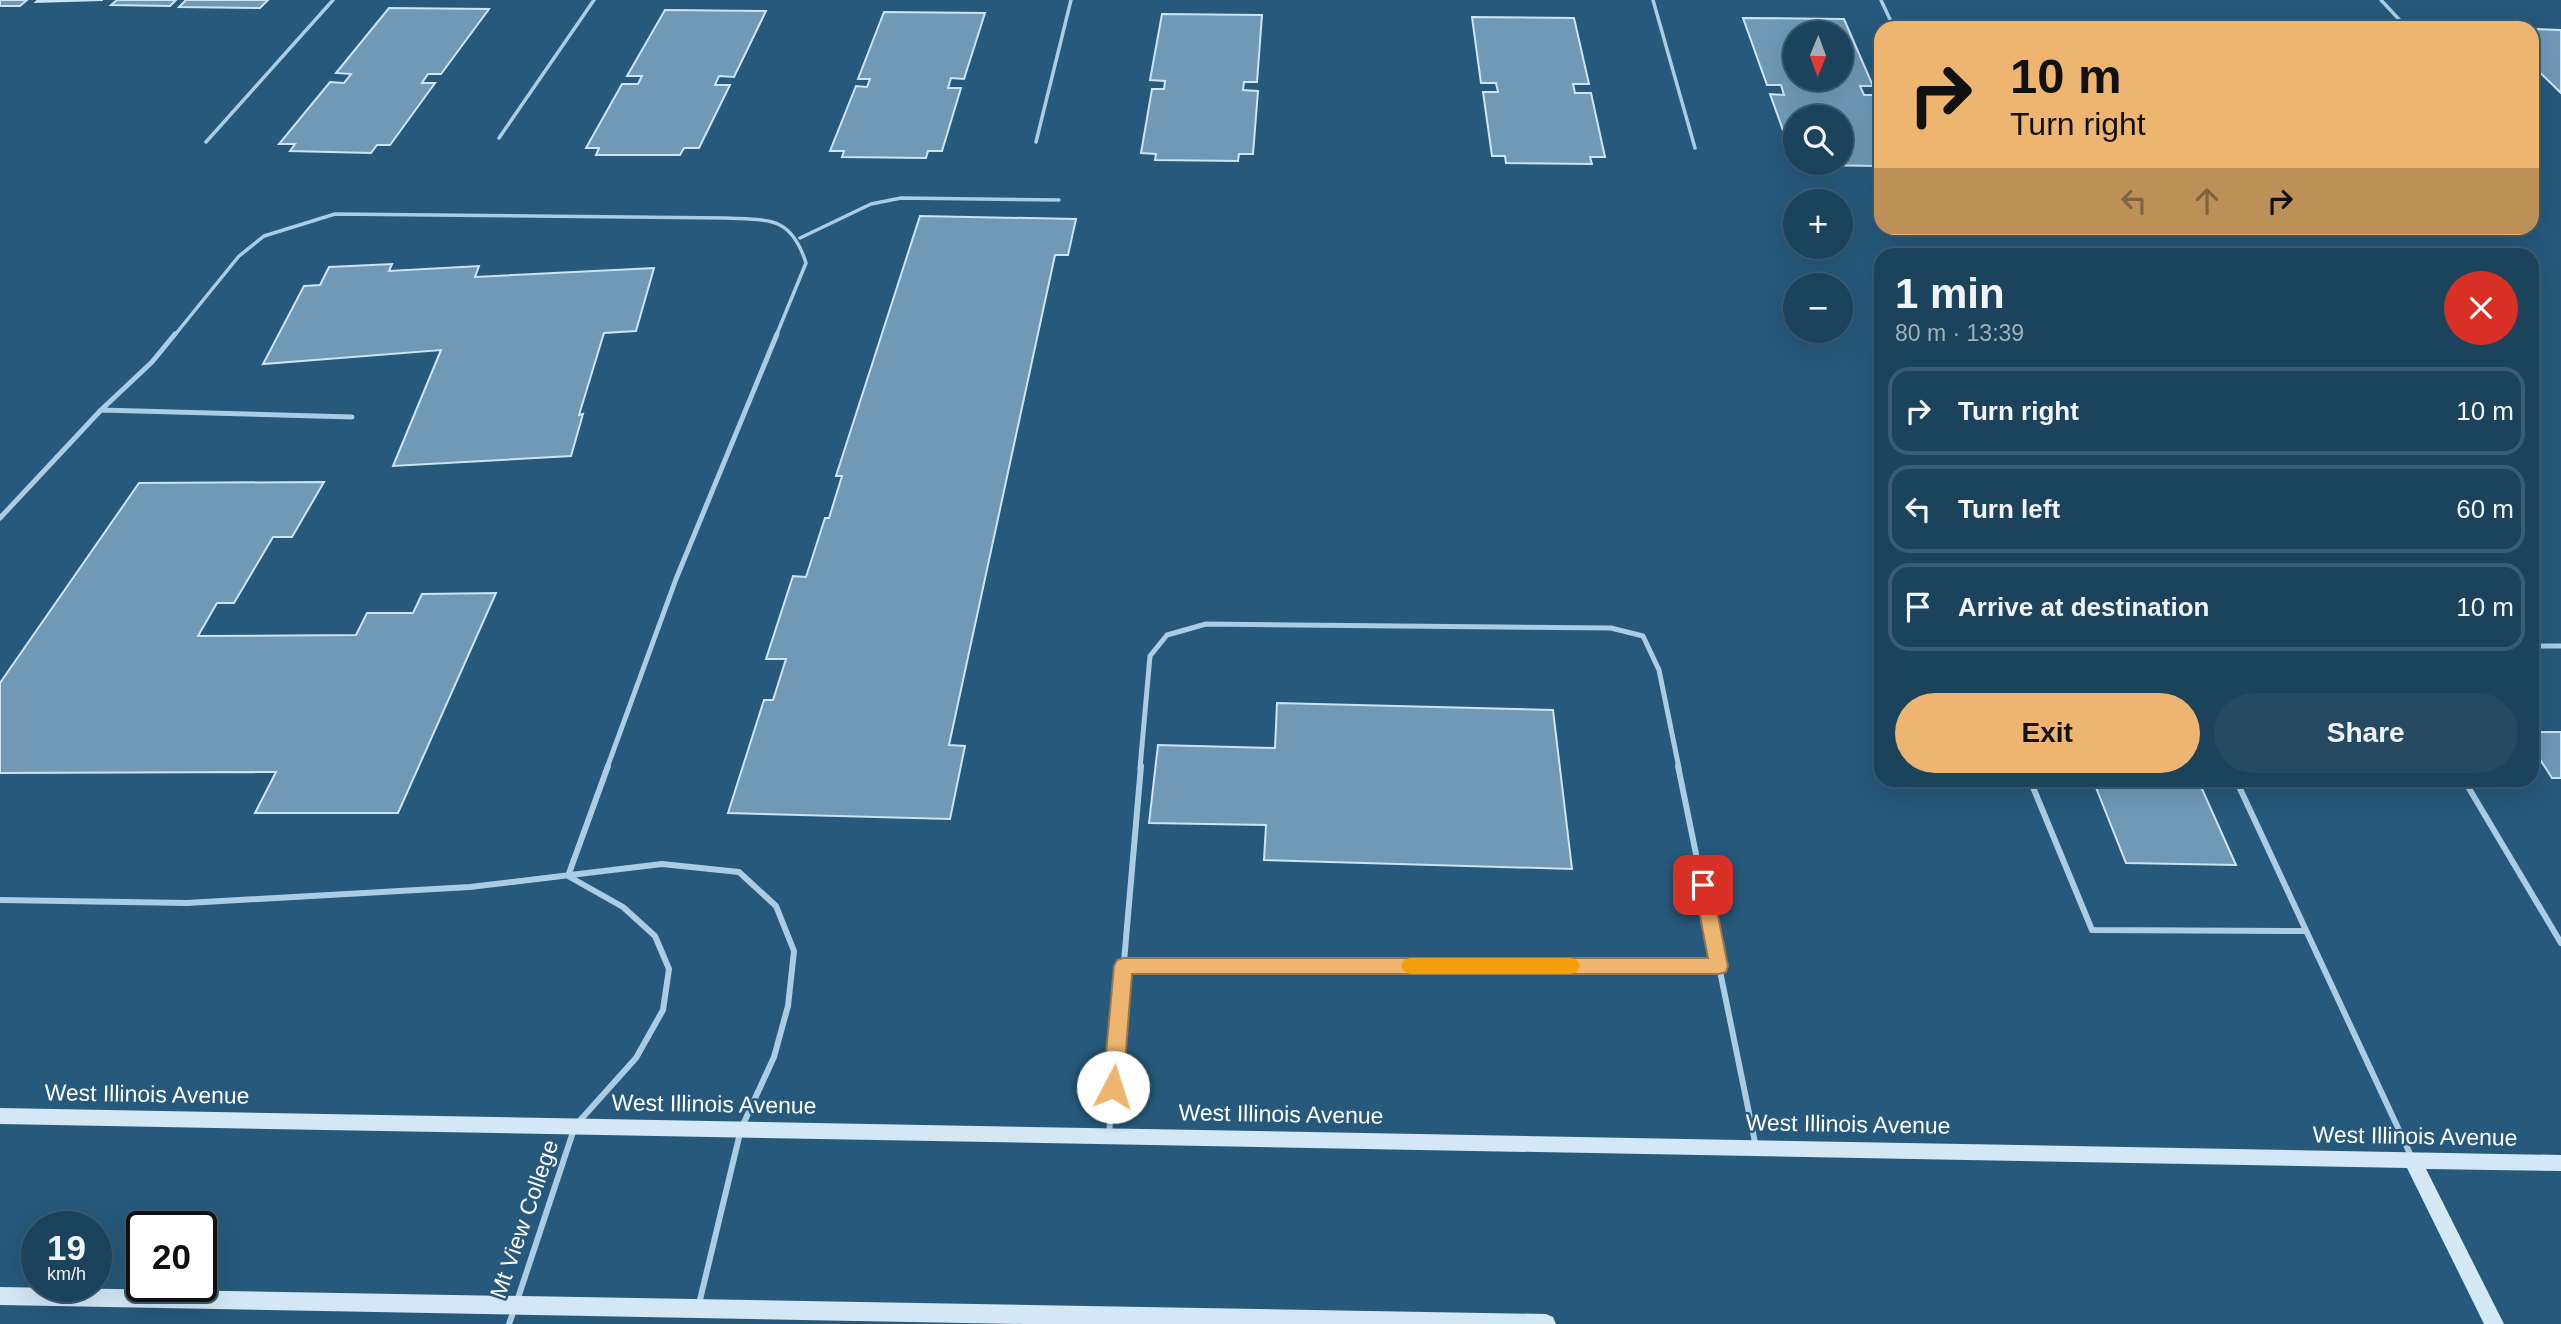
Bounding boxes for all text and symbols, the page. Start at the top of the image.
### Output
north arrow [1783,21,1853,91]
map controls [1783,21,1853,343]
icon: right [1895,49,1986,140]
text: 10 m [2010,49,2122,103]
button: search [1783,105,1853,175]
text: Turn right [2010,106,2146,142]
icon: left [2115,182,2153,220]
icon: ahead [2188,182,2226,220]
icon: right [2261,182,2299,220]
button: + [1783,189,1853,259]
text: 1 min [1895,270,2005,317]
button: close [2444,271,2518,345]
button: − [1783,273,1853,343]
text: 80 m · 13:39 [1895,320,2024,346]
icon: right [1899,392,1937,430]
text: Turn right [1958,396,2079,426]
text: 10 m [2456,396,2514,426]
icon: left [1899,490,1937,528]
text: Turn left [1958,494,2060,524]
text: 60 m [2456,494,2514,524]
icon: arrive [1899,588,1937,626]
text: Arrive at destination [1958,592,2209,622]
text: 10 m [2456,592,2514,622]
button: Exit [1895,693,2200,773]
button: Share [2214,693,2518,773]
pin [1673,855,1733,915]
icon: arrive [1684,866,1722,904]
position arrow [1076,1050,1150,1124]
street label: West Illinois Avenue [44,1079,250,1109]
street label: West Illinois Avenue [611,1089,817,1119]
street label: West Illinois Avenue [1178,1099,1384,1129]
street label: West Illinois Avenue [1745,1109,1951,1139]
street label: West Illinois Avenue [2312,1121,2518,1151]
street label: Mt View College [485,1136,563,1302]
speed limit sign: 20 [126,1211,217,1302]
text: 19 [47,1228,86,1267]
text: km/h [47,1264,86,1284]

